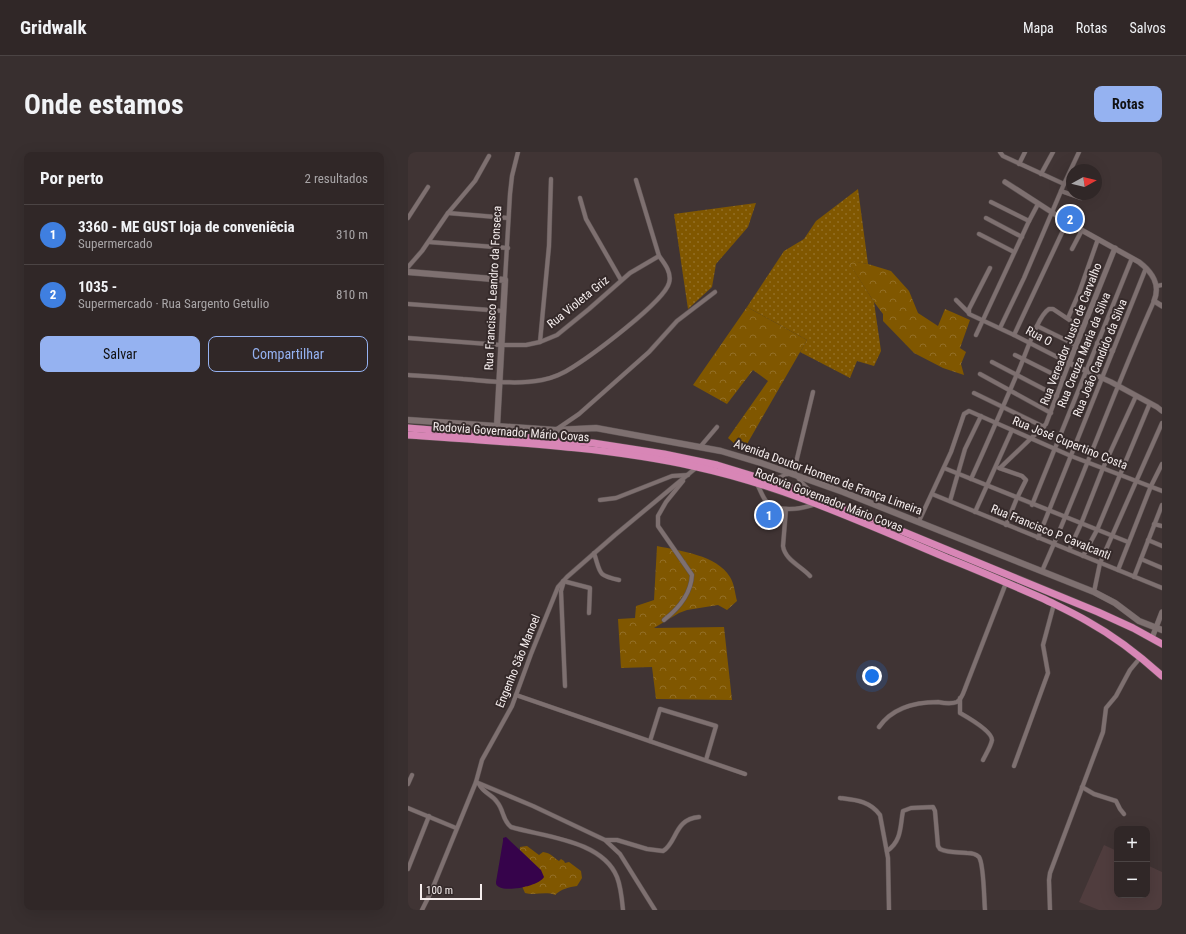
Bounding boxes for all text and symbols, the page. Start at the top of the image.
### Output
text: Gridwalk [20,16,86,39]
text: Mapa [1023,20,1054,36]
text: Rotas [1076,20,1108,36]
text: Salvos [1130,20,1166,36]
button: Rotas [1094,86,1162,122]
text: Onde estamos [24,88,184,121]
north arrow [1066,164,1102,200]
text: Por perto [40,168,104,188]
text: 2 resultados [304,171,368,186]
pin: 2 [1057,204,1083,234]
street label: Rua Francisco Leandro da Fonseca [482,205,504,371]
text: 3360 - ME GUST loja de conveniêcia [78,218,295,236]
text: 1 [50,227,56,242]
text: 310 m [336,227,368,242]
text: Supermercado [78,236,152,251]
street label: Rua Vereador Justo de Carvalho [1037,261,1105,407]
street label: Rua Violeta Griz [544,273,612,331]
text: 1035 - [78,278,117,296]
text: 2 [50,287,56,302]
text: 810 m [336,287,368,302]
street label: Rua Creuza Maria da Silva [1054,290,1114,410]
text: Supermercado · Rua Sargento Getulio [78,296,269,311]
street label: Rua João Candido da Silva [1070,297,1130,419]
street label: Rua O [1023,323,1055,349]
button: Salvar [40,336,200,372]
button: Compartilhar [208,336,368,372]
street label: Rua José Cupertino Costa [1010,413,1130,473]
street label: Rodovia Governador Mário Covas [432,420,590,444]
street label: Avenida Doutor Homero de França Limeira [732,436,924,518]
street label: Rodovia Governador Mário Covas [753,465,905,535]
pin: 1 [756,500,782,530]
street label: Rua Francisco P Cavalcanti [989,501,1113,563]
street label: Engenho São Manoel [493,612,543,710]
your location [862,666,882,686]
map controls [1114,826,1150,898]
button: + [1114,826,1150,862]
button: − [1114,862,1150,898]
scale bar [420,882,482,901]
text: 100 m [426,884,453,897]

